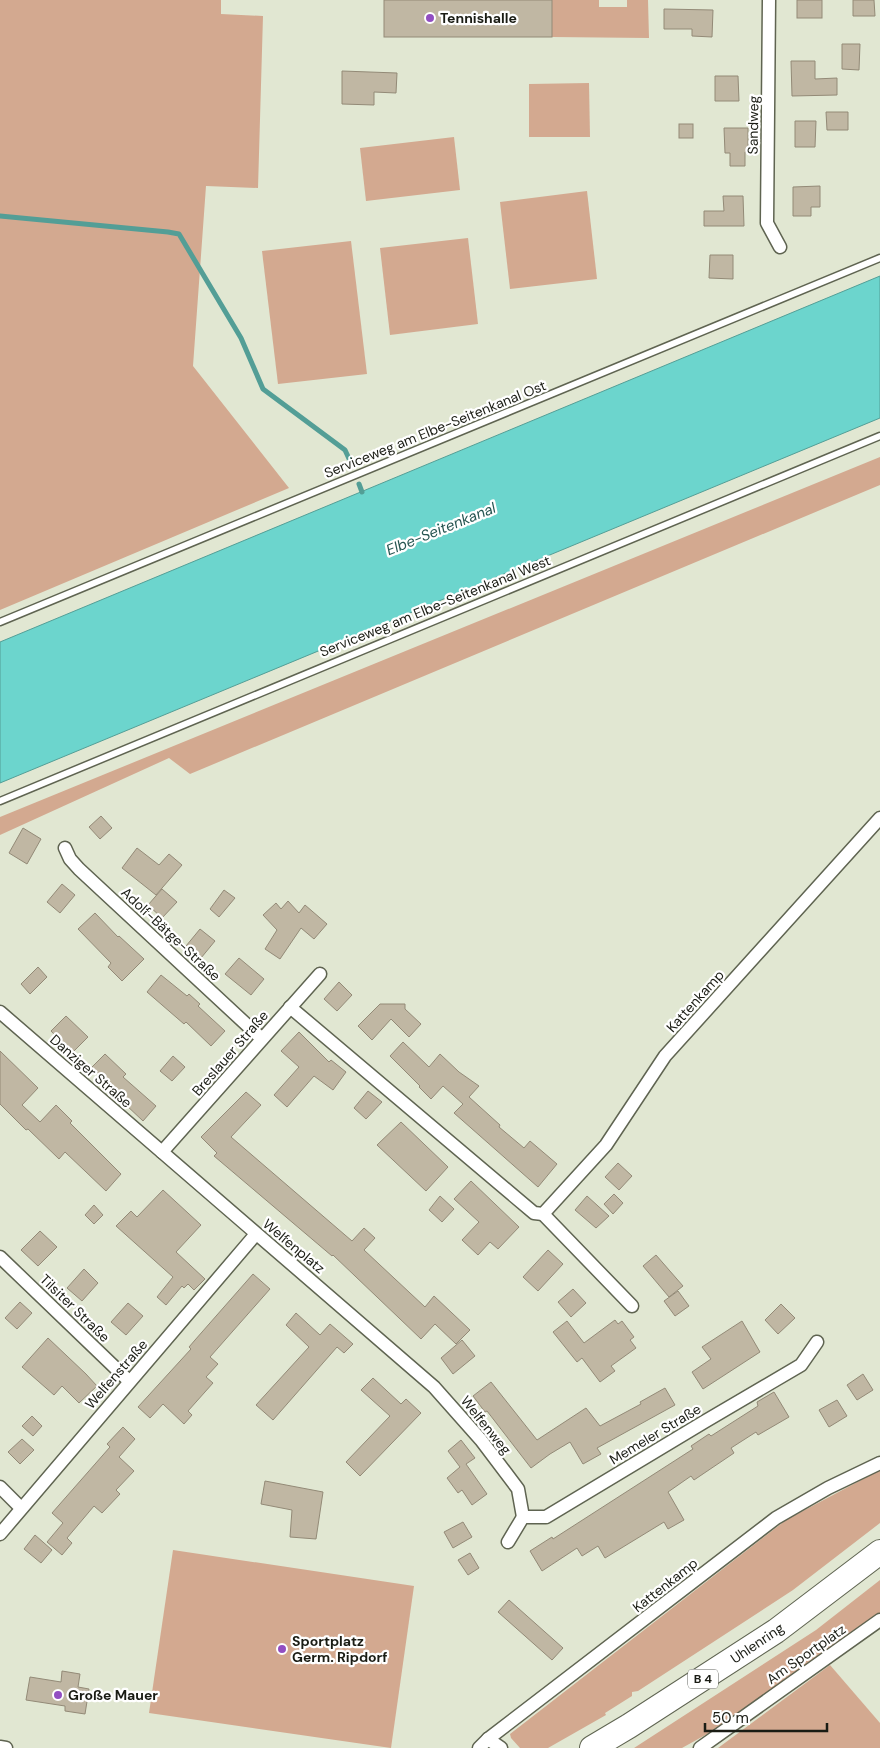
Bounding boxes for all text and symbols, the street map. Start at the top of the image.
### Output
place label: Tennishalle [440,9,517,27]
marker: Tennishalle [424,12,436,24]
street label: Sandweg [743,95,763,155]
street label: Serviceweg am Elbe-Seitenkanal Ost [322,376,548,482]
water label: Elbe-Seitenkanal [383,498,499,560]
street label: Serviceweg am Elbe-Seitenkanal West [317,551,553,661]
street label: Adolf-Bätge-Straße [118,883,224,985]
street label: Kattenkamp [662,966,728,1036]
street label: Breslauer Straße [188,1007,272,1099]
street label: Danziger Straße [46,1030,136,1112]
street label: Welfenplatz [259,1215,329,1277]
street label: Tilsiter Straße [36,1270,114,1346]
street label: Welfenstraße [81,1335,151,1413]
street label: Welfenweg [457,1392,515,1458]
street label: Memeler Straße [606,1400,704,1468]
street label: Kattenkamp [629,1554,701,1616]
street label: Uhlenring [727,1618,787,1667]
street label: Am Sportplatz [763,1620,849,1688]
place label: Sportplatz Germ. Ripdorf [292,1632,388,1666]
marker: Sportplatz Germ. Ripdorf [276,1643,288,1655]
road number: B 4 [688,1670,718,1688]
place label: Große Mauer [68,1686,158,1704]
marker: Große Mauer [52,1689,64,1701]
scale bar [705,1700,828,1732]
text: 50 m [712,1708,749,1728]

